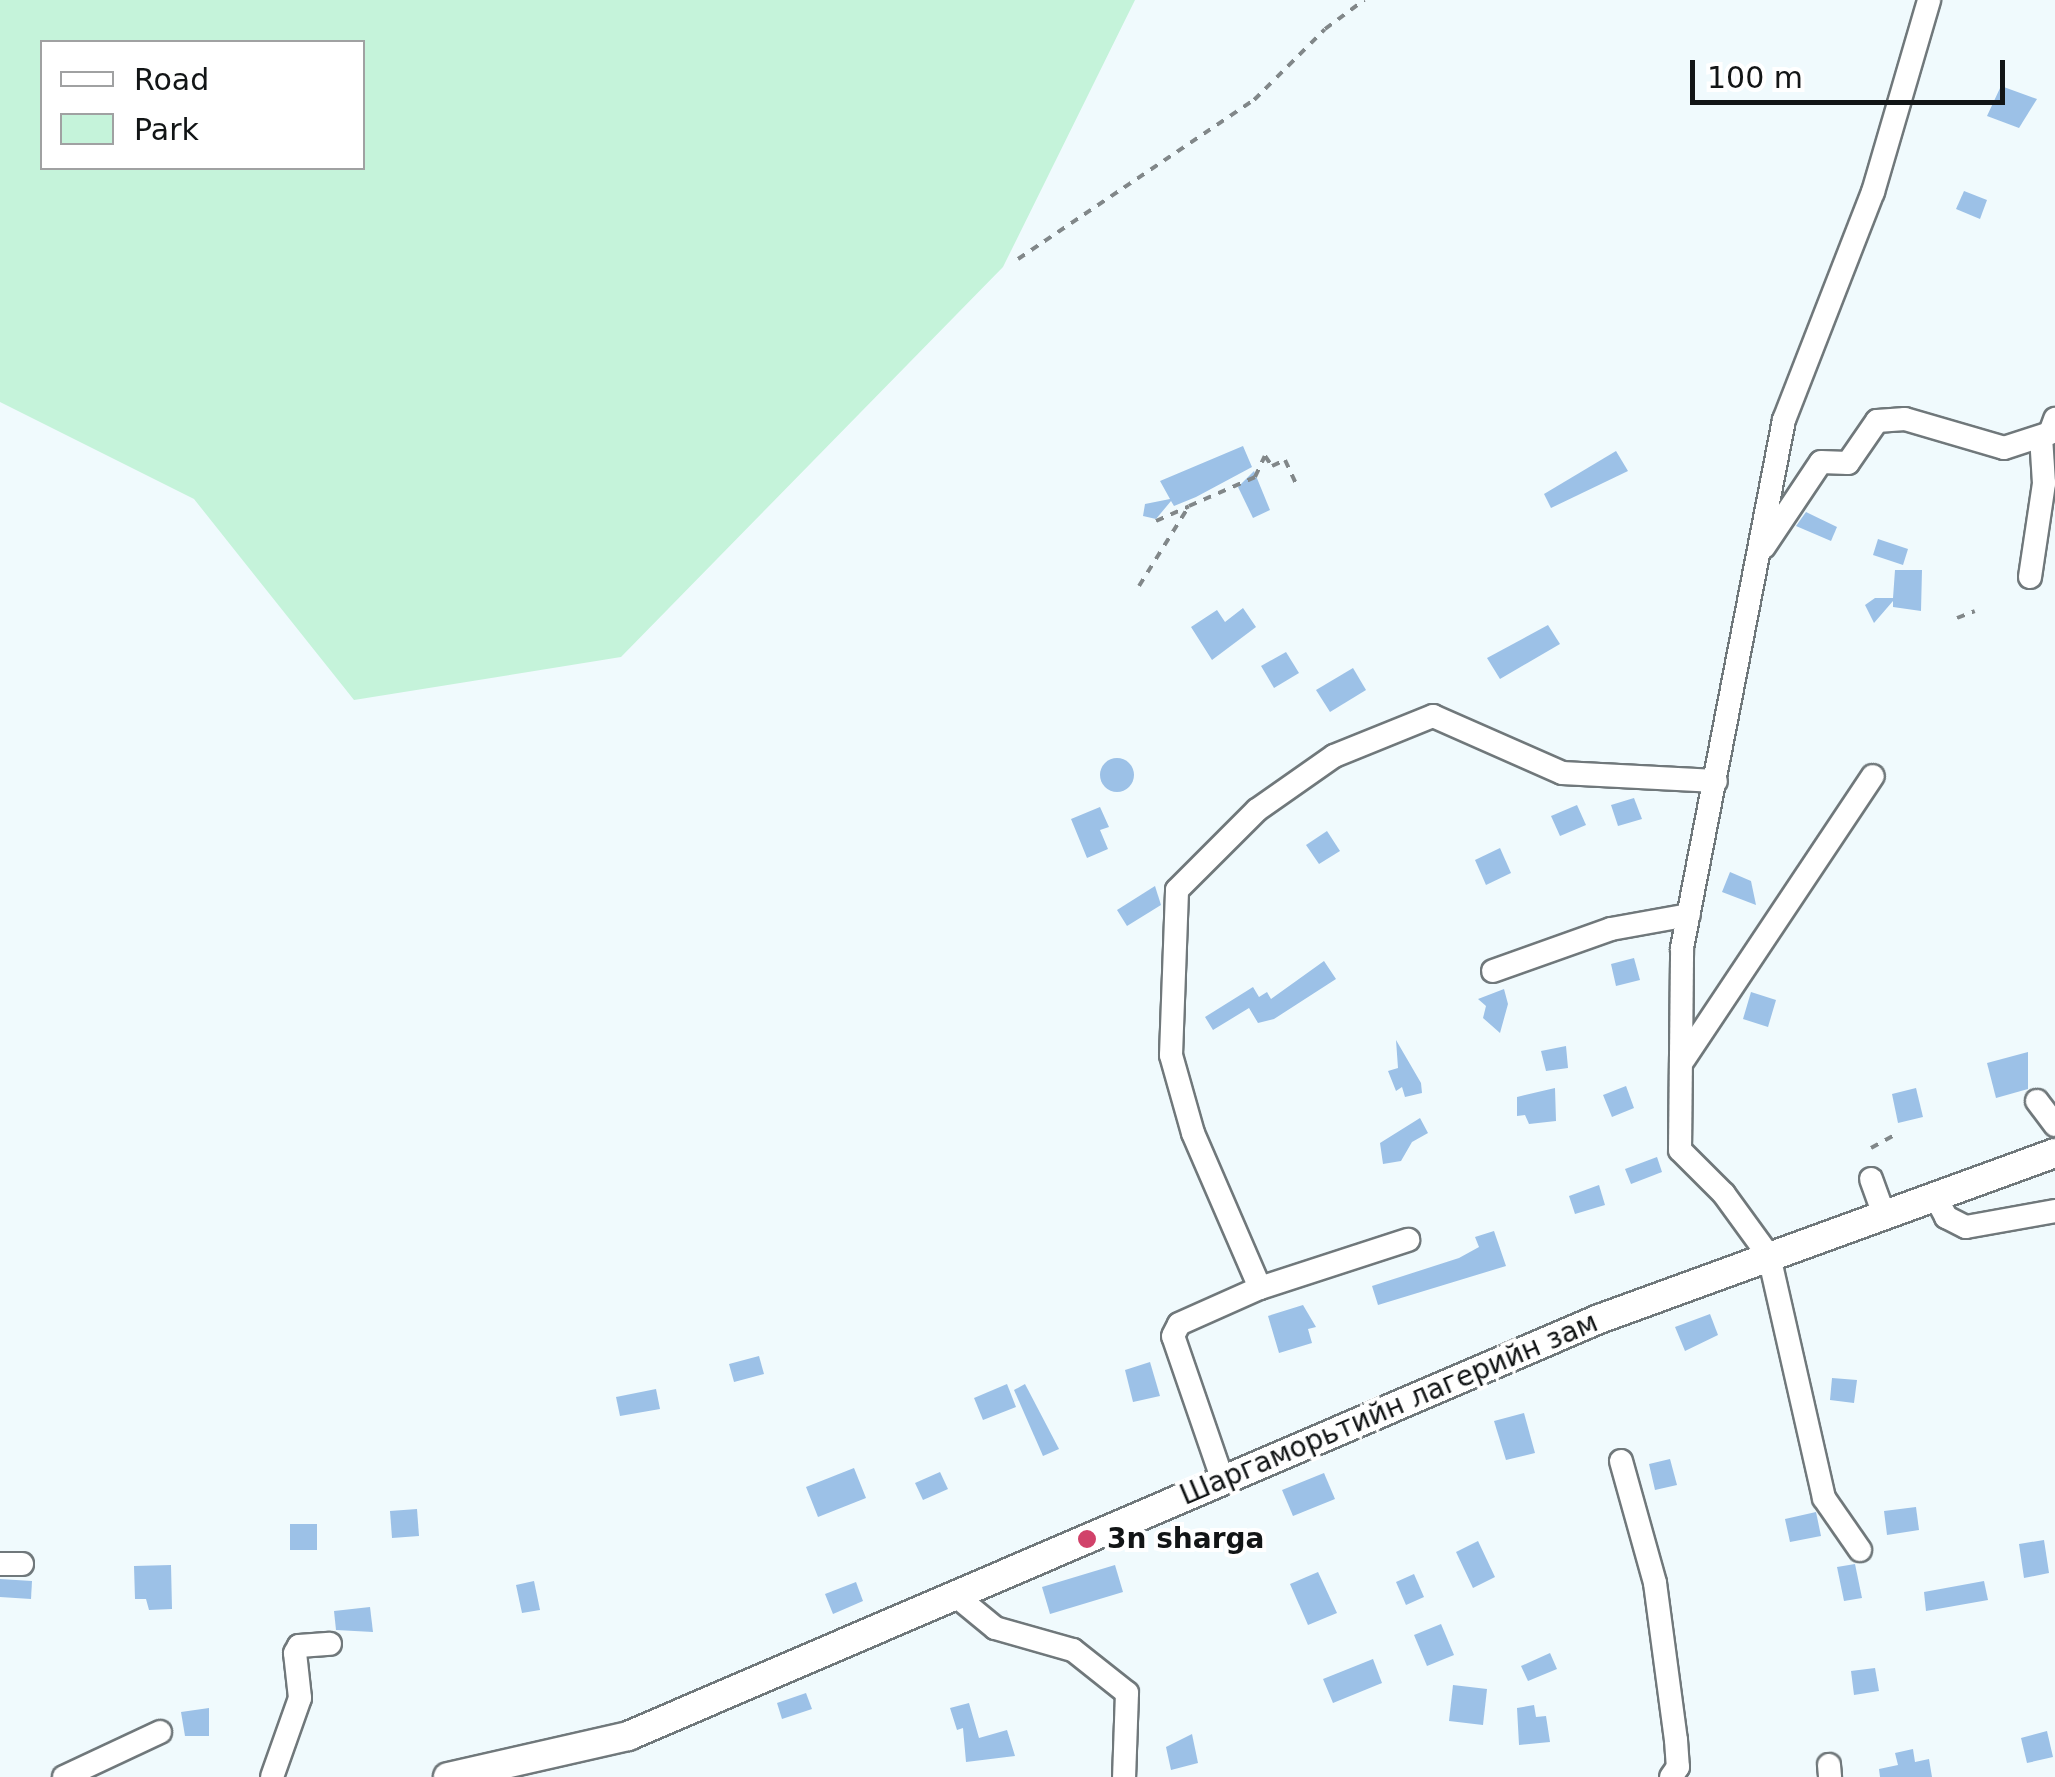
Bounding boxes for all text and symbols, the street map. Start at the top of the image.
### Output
legend [40,40,365,170]
scale bar [1695,40,2010,102]
text: 100 m [1707,60,1803,95]
text: Road [134,62,209,97]
text: Park [134,112,199,147]
street label: Шаргаморьтийн лагерийн зам [1175,1305,1603,1513]
place label: 3n sharga [1107,1522,1264,1556]
marker: 3n sharga [1076,1528,1098,1550]

